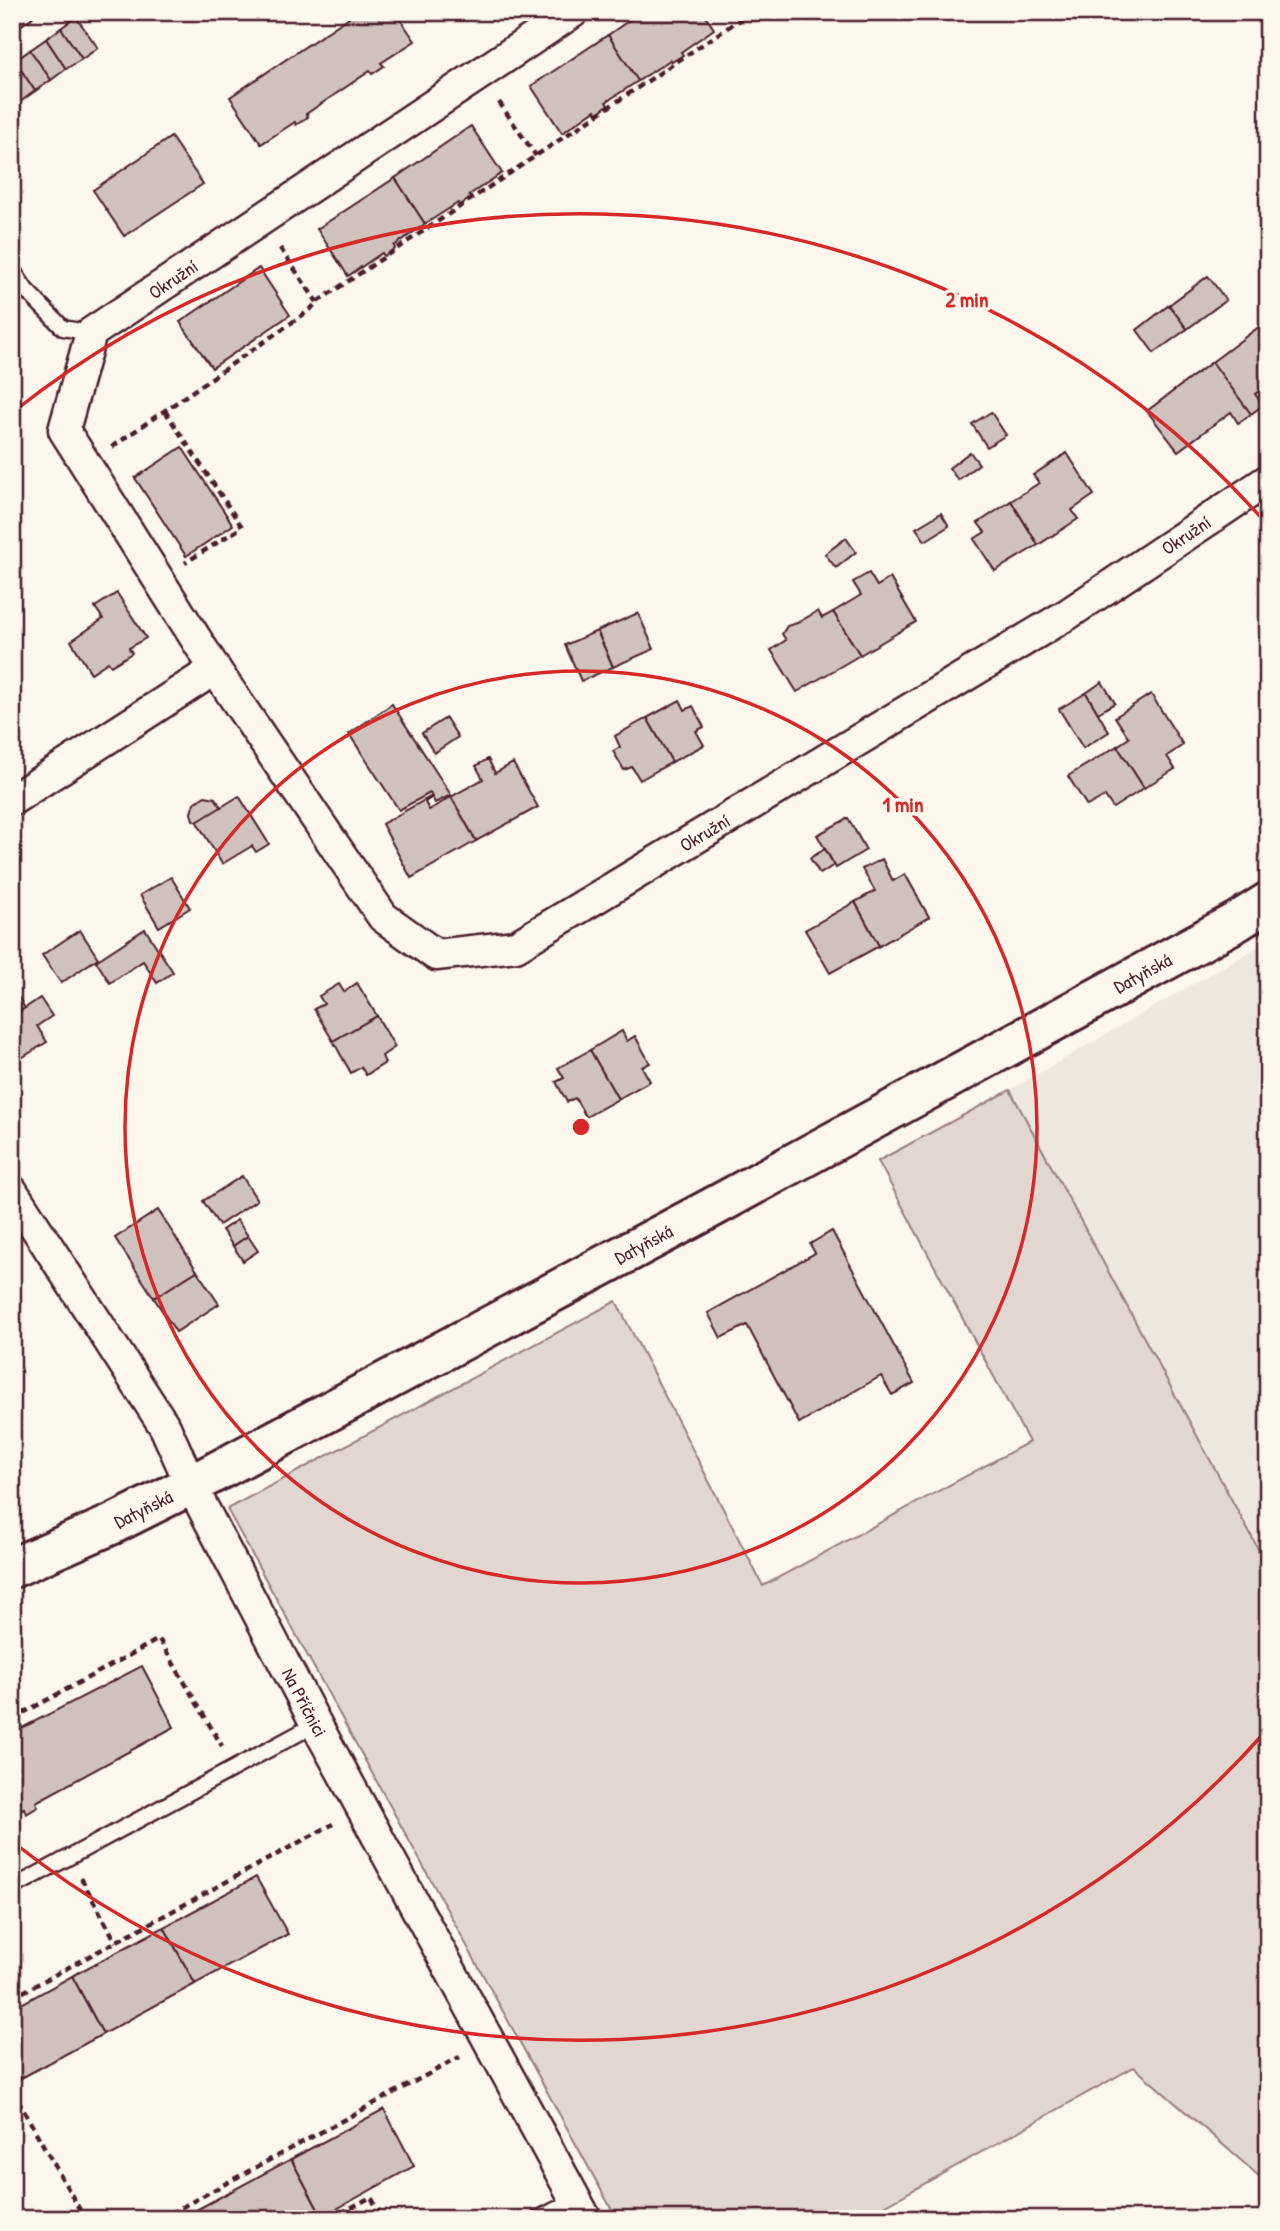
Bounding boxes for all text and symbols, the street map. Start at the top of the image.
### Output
street label: Okružní [143,253,203,305]
text: 2 min [945,285,989,314]
street label: Okružní [1156,509,1216,561]
text: 1 min [883,790,923,819]
street label: Okružní [675,807,735,858]
street label: Datyňská [1109,946,1177,999]
centre of rings [569,1115,593,1139]
street label: Datyňská [610,1218,678,1270]
street label: Datyňská [110,1483,177,1534]
street label: Na Příčnici [276,1663,334,1741]

